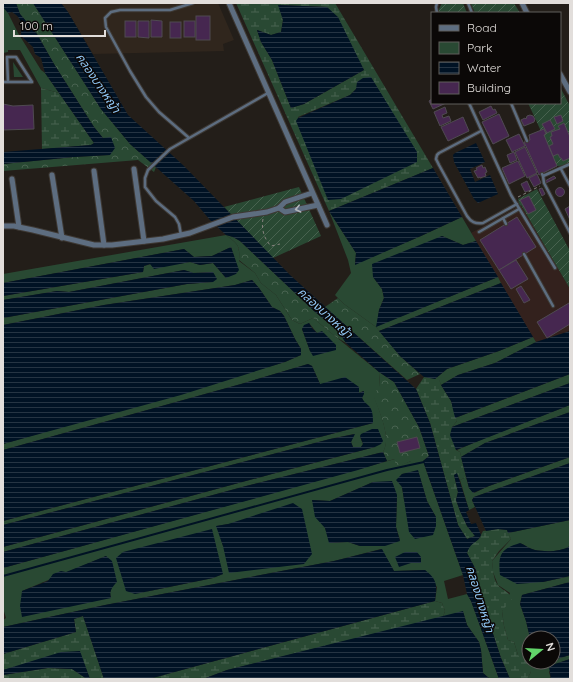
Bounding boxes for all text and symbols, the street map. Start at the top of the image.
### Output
scale bar [14,12,105,38]
legend [431,12,561,104]
text: 100 m [20,18,53,33]
text: Road [467,20,497,35]
text: Park [467,40,492,55]
water label: คลองบางหญ้า [73,50,125,116]
text: Water [467,60,502,75]
text: Building [467,80,511,95]
one-way arrow [295,205,301,213]
water label: คลองบางหญ้า [295,284,357,342]
water label: คลองบางหญ้า [463,564,498,635]
north arrow [521,630,561,670]
text: N [543,641,558,653]

